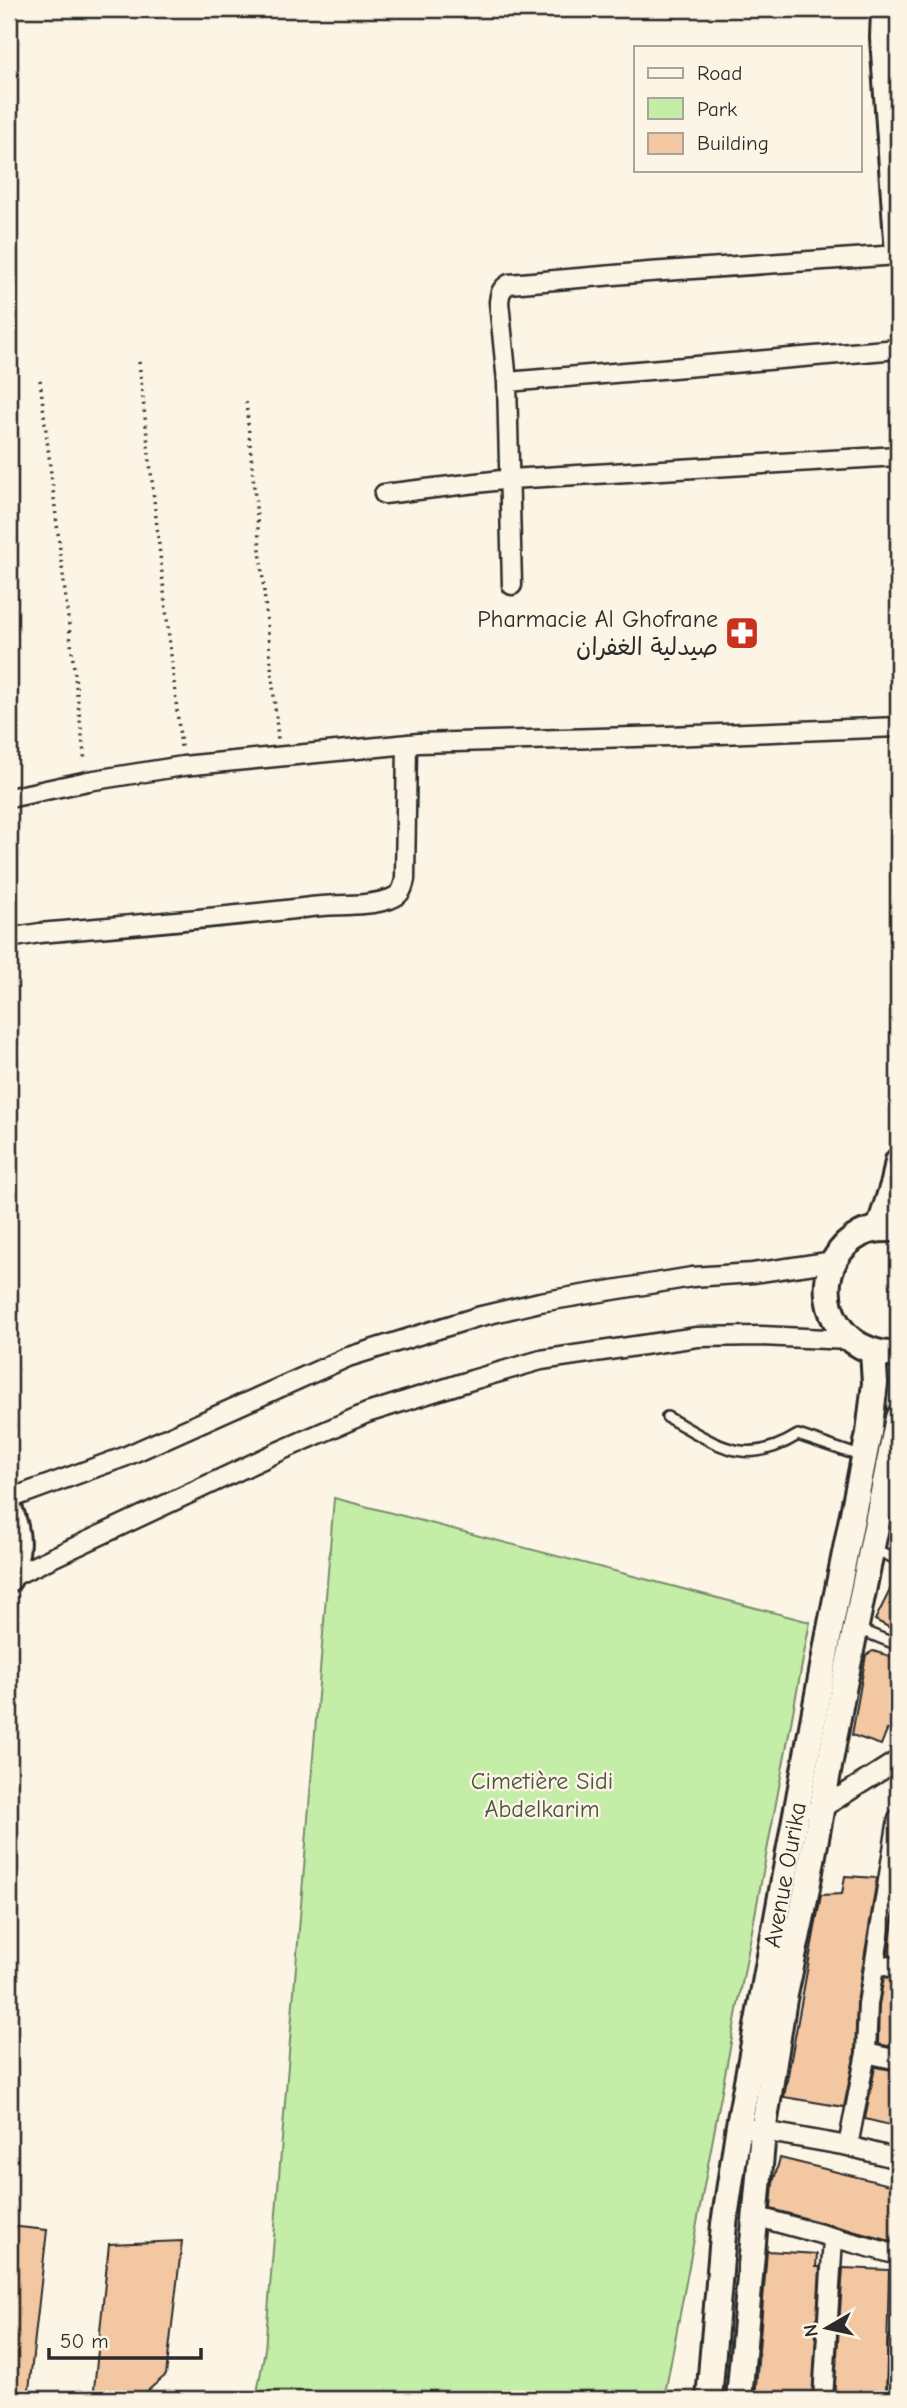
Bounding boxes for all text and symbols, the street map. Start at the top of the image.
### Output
legend [634,46,862,172]
text: Road [697,61,742,85]
text: Park [697,97,737,121]
text: Building [697,131,769,155]
place label: Pharmacie Al Ghofrane صيدلية الغفران [477,605,718,661]
pharmacy icon: Pharmacie Al Ghofrane صيدلية الغفران [723,614,761,652]
park label: Cimetière Sidi Abdelkarim [471,1767,613,1823]
street label: Avenue Ourika [758,1800,812,1950]
north arrow [792,2292,862,2362]
scale bar [49,2317,201,2361]
text: N [799,2323,823,2338]
text: 50 m [60,2329,109,2353]

